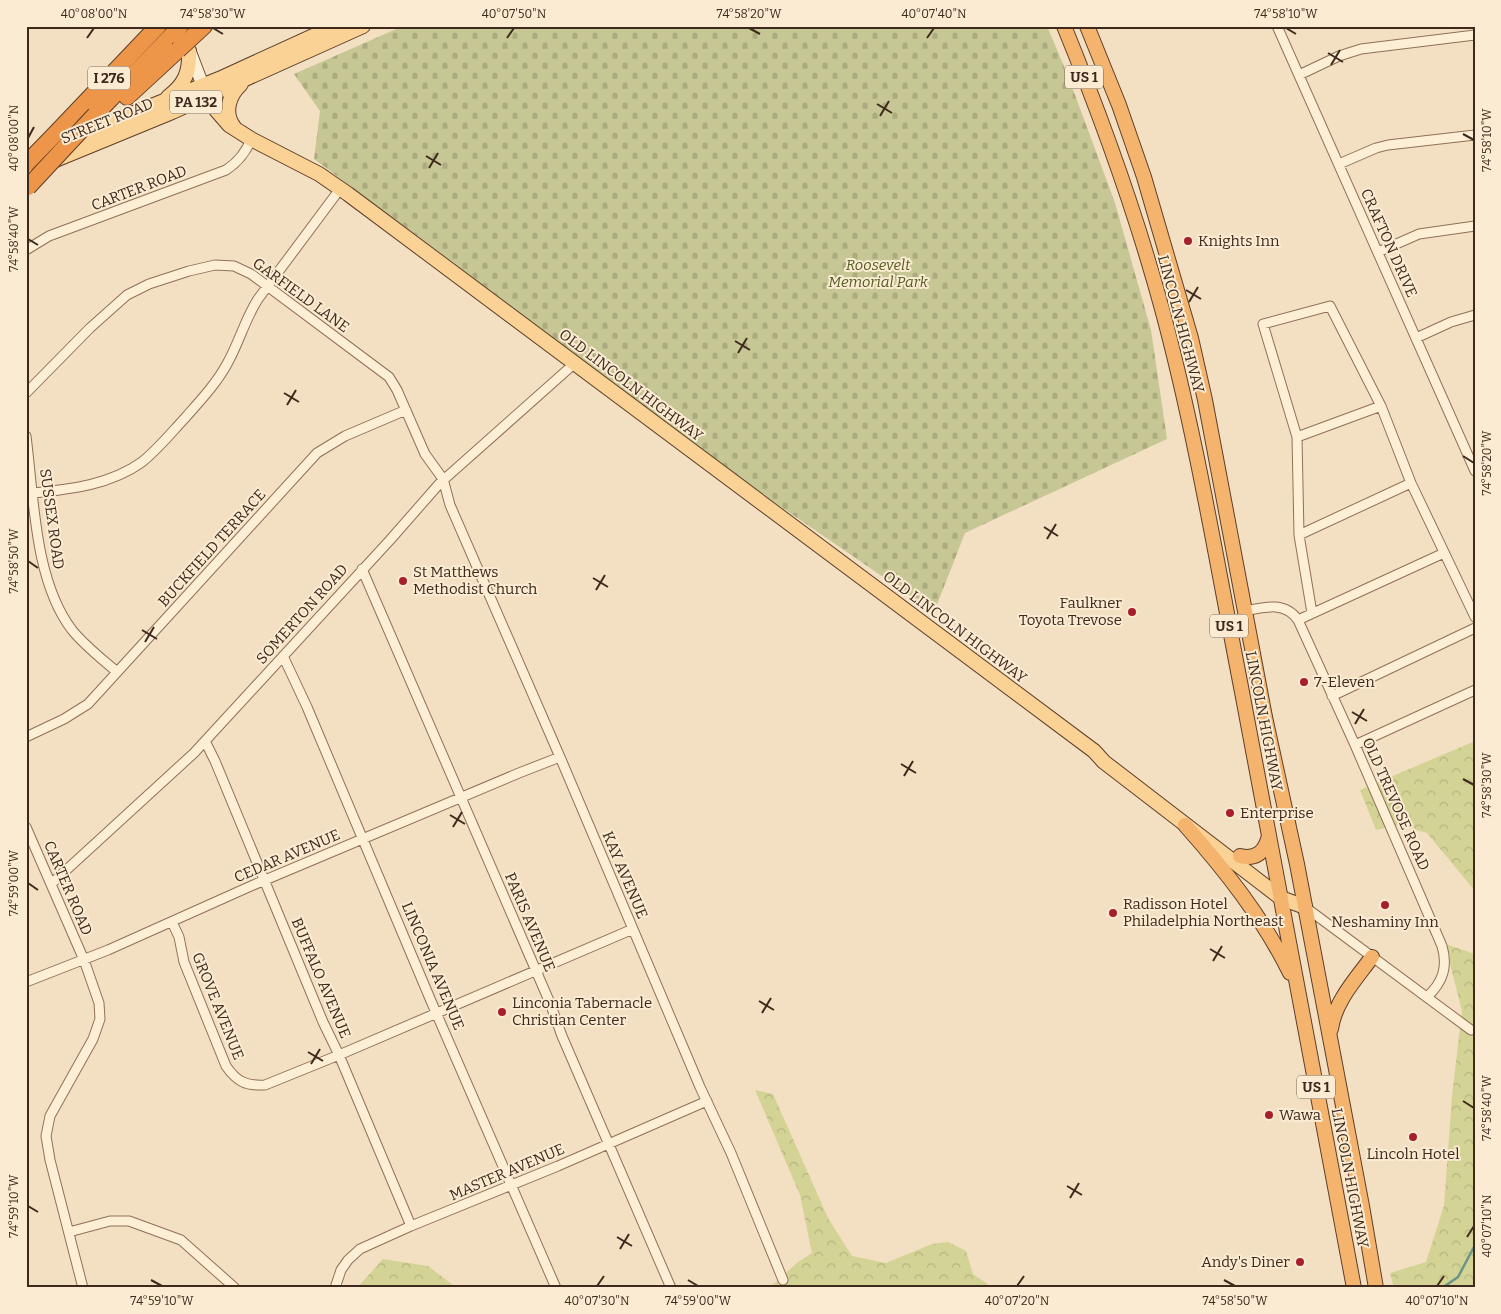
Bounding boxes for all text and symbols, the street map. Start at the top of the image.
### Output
text: 40°08'00"N [61,7,128,21]
text: 74°58'30"W [180,7,246,21]
text: 40°07'50"N [482,7,547,21]
text: 74°58'20"W [717,7,782,21]
text: 40°07'40"N [901,7,967,21]
text: 74°58'10"W [1254,7,1318,21]
road number: I 276 [88,66,130,90]
road number: US 1 [1065,66,1103,88]
road number: PA 132 [170,90,222,114]
street label: STREET ROAD [58,94,156,148]
text: 40°08'00"N [7,104,21,171]
text: 74°58'10"W [1480,108,1494,172]
street label: CARTER ROAD [89,162,189,214]
street label: CRAFTON DRIVE [1357,186,1421,300]
text: 74°58'40"W [7,206,21,272]
place label: Knights Inn [1198,232,1280,250]
marker: Knights Inn [1182,235,1194,247]
street label: LINCOLN HIGHWAY [1154,253,1208,395]
street label: GARFIELD LANE [249,254,353,336]
park label: Roosevelt Memorial Park [828,256,929,291]
street label: OLD LINCOLN HIGHWAY [556,325,707,445]
text: 74°58'20"W [1480,430,1494,495]
street label: SUSSEX ROAD [36,467,68,571]
street label: BUCKFIELD TERRACE [154,485,270,611]
text: 74°58'50"W [7,528,21,593]
street label: SOMERTON ROAD [252,560,352,668]
place label: St Matthews Methodist Church [413,563,538,598]
street label: OLD LINCOLN HIGHWAY [880,567,1031,687]
marker: St Matthews Methodist Church [397,575,409,587]
place label: Faulkner Toyota Trevose [1019,594,1122,629]
marker: Faulkner Toyota Trevose [1126,606,1138,618]
road number: US 1 [1210,614,1248,638]
street label: LINCOLN HIGHWAY [1242,650,1286,793]
place label: 7-Eleven [1314,673,1375,691]
marker: 7-Eleven [1298,676,1310,688]
street label: OLD TREVOSE ROAD [1359,735,1433,873]
text: 74°58'30"W [1480,752,1494,818]
place label: Enterprise [1240,804,1314,822]
marker: Enterprise [1224,807,1236,819]
street label: CEDAR AVENUE [231,826,343,886]
street label: KAY AVENUE [599,829,651,921]
street label: CARTER ROAD [40,838,96,938]
text: 74°59'00"W [7,849,21,916]
street label: PARIS AVENUE [501,870,559,974]
place label: Radisson Hotel Philadelphia Northeast [1123,895,1284,930]
street label: LINCONIA AVENUE [398,899,468,1033]
marker: Neshaminy Inn [1379,899,1391,911]
marker: Radisson Hotel Philadelphia Northeast [1107,907,1119,919]
place label: Neshaminy Inn [1331,913,1439,931]
street label: BUFFALO AVENUE [287,915,355,1041]
street label: GROVE AVENUE [188,950,248,1062]
place label: Linconia Tabernacle Christian Center [512,994,652,1029]
marker: Linconia Tabernacle Christian Center [496,1006,508,1018]
text: 74°58'40"W [1480,1075,1494,1141]
road number: US 1 [1297,1076,1335,1098]
place label: Wawa [1279,1106,1321,1124]
street label: LINCOLN HIGHWAY [1328,1107,1372,1250]
marker: Wawa [1263,1109,1275,1121]
marker: Lincoln Hotel [1407,1131,1419,1143]
street label: MASTER AVENUE [447,1140,567,1204]
place label: Lincoln Hotel [1367,1145,1459,1163]
text: 74°59'10"W [7,1174,21,1238]
text: 40°07'10"N [1480,1194,1494,1258]
place label: Andy's Diner [1201,1253,1290,1271]
marker: Andy's Diner [1294,1256,1306,1268]
text: 74°59'10"W [130,1294,194,1308]
text: 40°07'30"N [565,1294,630,1308]
text: 74°59'00"W [665,1294,732,1308]
text: 40°07'20"N [985,1294,1050,1308]
text: 74°58'50"W [1203,1294,1268,1308]
text: 40°07'10"N [1405,1294,1469,1308]

